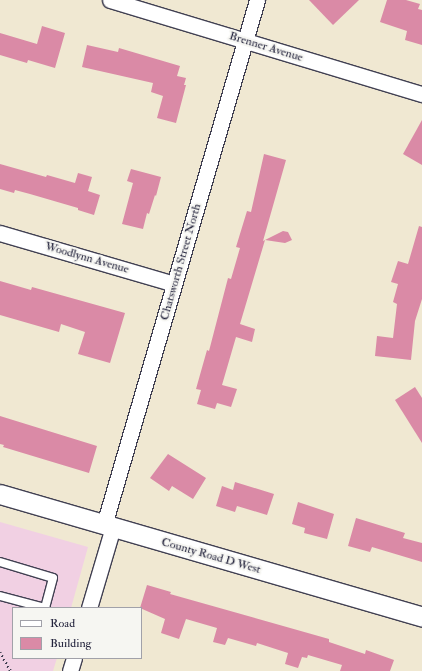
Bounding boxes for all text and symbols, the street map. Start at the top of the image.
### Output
street label: Brenner Avenue [227,29,305,65]
street label: Chatsworth Street North [157,202,205,322]
street label: Woodlynn Avenue [43,239,131,277]
street label: County Road D West [160,535,262,577]
legend [12,607,142,659]
text: Road [50,616,75,631]
text: Building [50,636,91,651]

